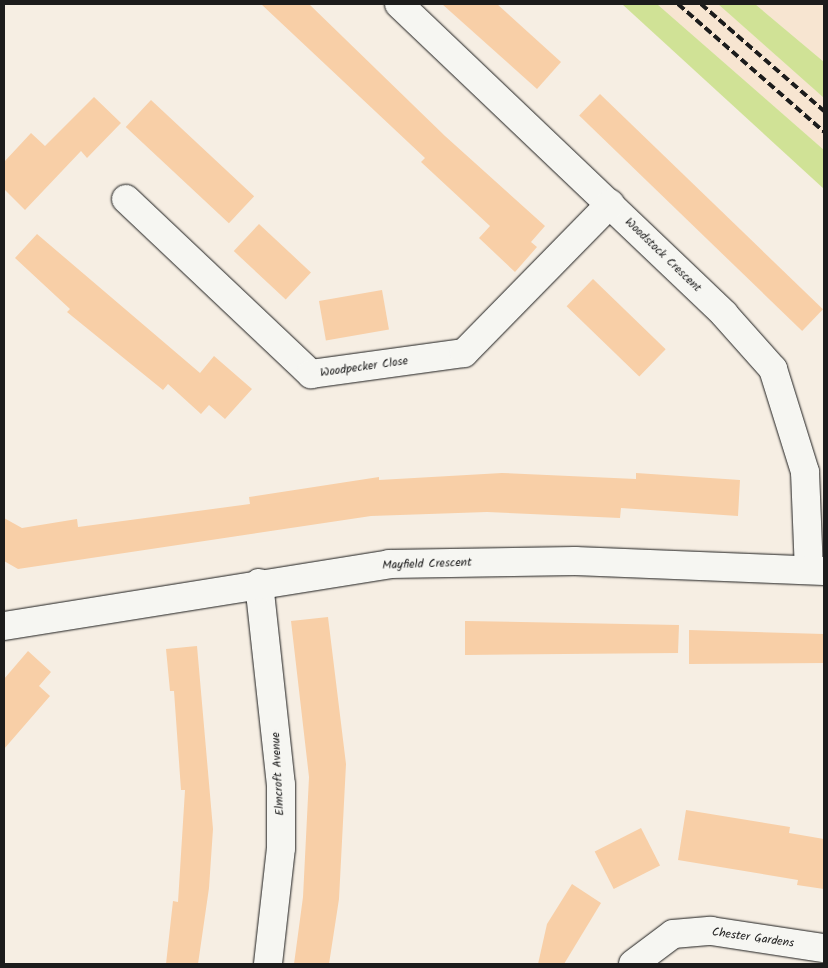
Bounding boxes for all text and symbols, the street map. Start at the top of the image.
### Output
street label: Woodstock Crescent [622,215,704,295]
street label: Woodpecker Close [319,354,409,380]
street label: Mayfield Crescent [382,555,472,573]
street label: Elmcroft Avenue [269,732,287,816]
street label: Chester Gardens [711,925,795,951]

